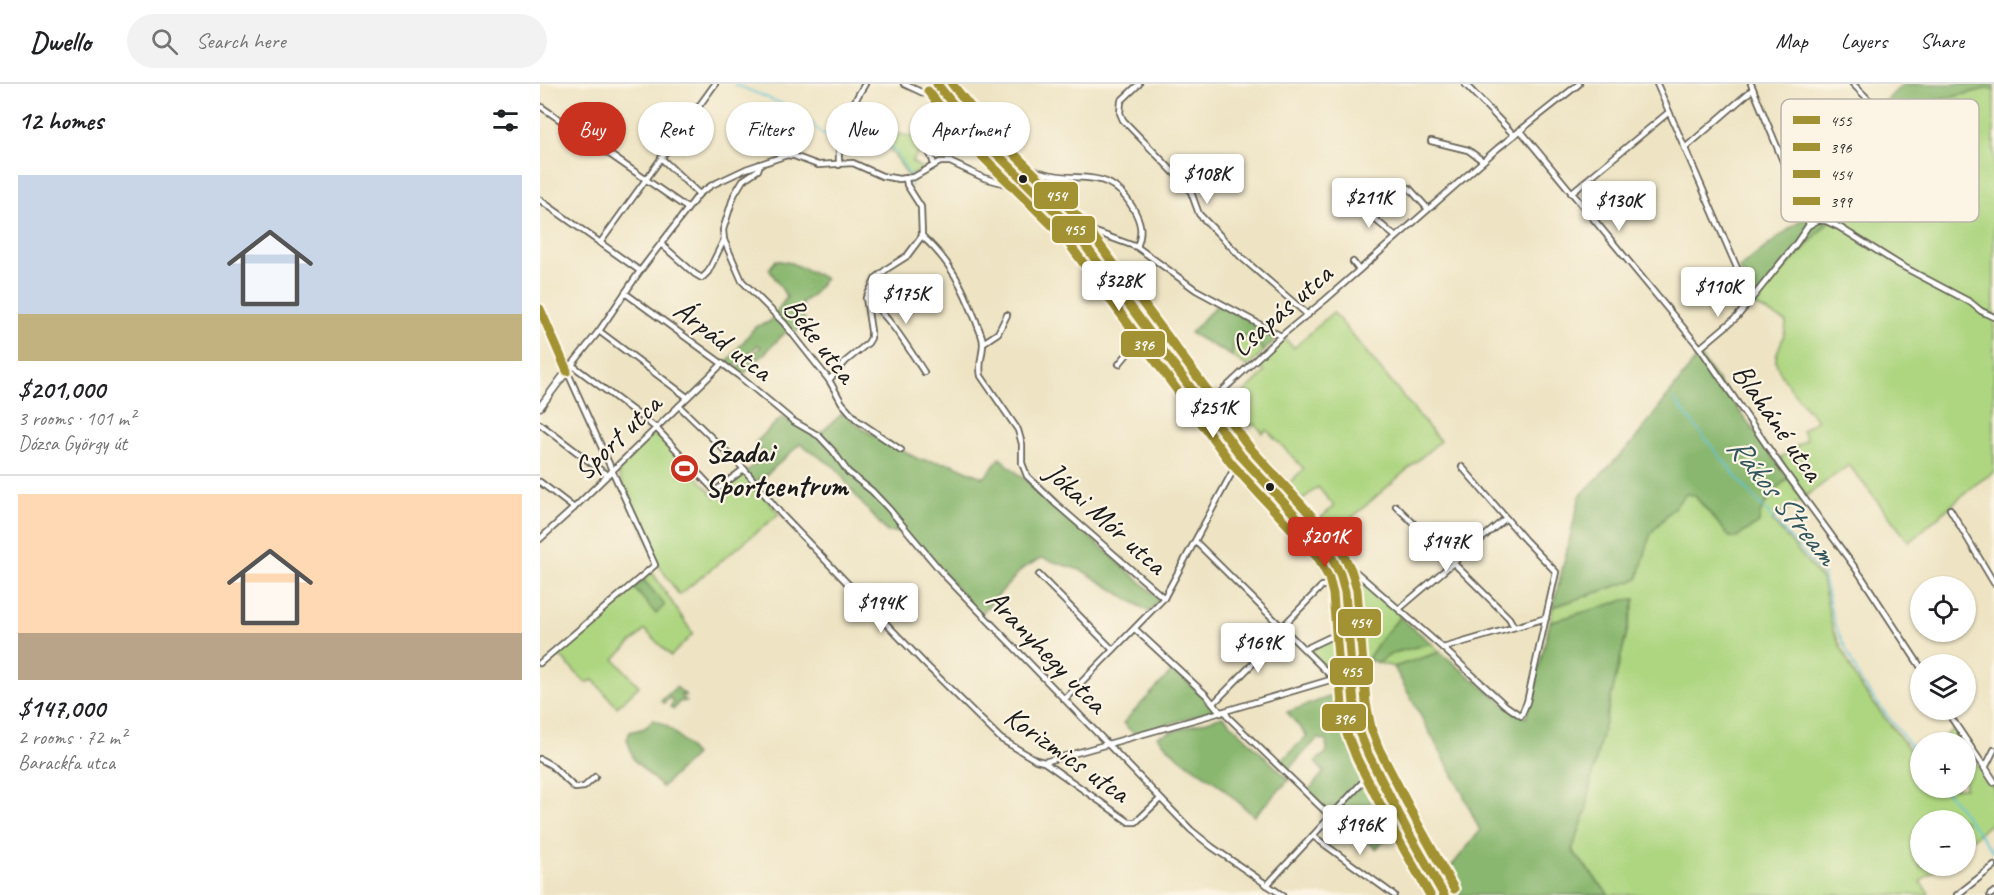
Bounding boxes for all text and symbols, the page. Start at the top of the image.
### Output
search box [127,14,547,68]
text: Dwello [30,24,91,59]
icon: search [148,25,181,58]
text: Search here [196,27,286,55]
text: Map [1775,28,1808,54]
text: Layers [1841,28,1887,54]
text: Share [1920,28,1964,54]
legend [1781,99,1979,222]
chip: Buy [558,102,626,156]
chip: Rent [638,102,714,156]
chip: Filters [726,102,814,156]
chip: New [826,102,898,156]
chip: Apartment [910,102,1030,156]
text: 12 homes [18,104,103,137]
icon: filters [489,104,522,137]
text: 455 [1830,111,1852,131]
text: 396 [1830,138,1852,158]
pin: $108K [1165,154,1249,205]
text: $108K [1184,161,1230,186]
text: 454 [1830,165,1853,185]
unlabelled marker [1017,173,1029,185]
pin: $211K [1327,178,1411,229]
line badge: 454 [1033,181,1079,210]
pin: $130K [1577,181,1661,232]
text: $211K [1346,185,1392,210]
text: 454 [1045,186,1068,206]
text: $130K [1596,188,1642,213]
text: 399 [1830,192,1853,212]
icon: home [216,214,324,322]
line badge: 455 [1051,215,1096,244]
text: 455 [1063,220,1087,240]
street label: Csapás utca [1222,254,1342,365]
pin: $328K [1077,261,1161,312]
pin: $110K [1676,267,1760,318]
text: $328K [1096,268,1142,293]
pin: $175K [864,274,948,325]
text: $110K [1695,274,1741,299]
text: $175K [883,281,929,306]
street label: Béke utca [775,290,867,392]
street label: Árpád utca [666,291,781,391]
line badge: 396 [1120,330,1166,358]
text: 396 [1132,335,1155,355]
street label: Blaháné utca [1724,356,1833,490]
text: $201,000 [18,373,105,406]
street label: Sport utca [565,384,671,488]
pin: $251K [1171,388,1255,439]
text: $251K [1190,395,1236,420]
text: 3 rooms · 101 m² [18,406,135,431]
water label: Rákos Stream [1718,428,1849,576]
text: Dózsa György út [18,431,127,456]
place label: Szadai Sportcentrum [705,433,849,505]
street label: Jókai Mór utca [1036,452,1176,584]
sports icon: Szadai Sportcentrum [668,453,700,485]
unlabelled marker [1264,481,1276,493]
pin: $201K [1283,517,1367,568]
pin: $147K [1404,522,1488,573]
text: $201K [1302,524,1348,549]
text: $147K [1423,529,1469,554]
icon: home [216,533,324,641]
map controls [1910,576,1976,876]
button: locate [1910,576,1976,642]
street label: Aranyhegy utca [978,581,1117,723]
pin: $194K [839,583,923,634]
text: $194K [858,590,904,615]
line badge: 454 [1337,608,1382,637]
text: 454 [1349,613,1372,633]
pin: $169K [1216,623,1300,674]
text: $169K [1235,630,1281,655]
button: layers [1910,654,1976,720]
line badge: 455 [1329,657,1374,686]
text: 455 [1340,662,1364,682]
text: $147,000 [18,692,105,725]
street label: Korizmics utca [997,697,1139,812]
line badge: 396 [1321,703,1367,732]
text: 396 [1333,709,1356,729]
text: 2 rooms · 72 m² [18,725,126,750]
button: + [1910,732,1976,798]
text: Barackfa utca [18,750,115,775]
pin: $196K [1318,805,1402,856]
button: − [1910,810,1976,876]
text: $196K [1337,812,1383,837]

